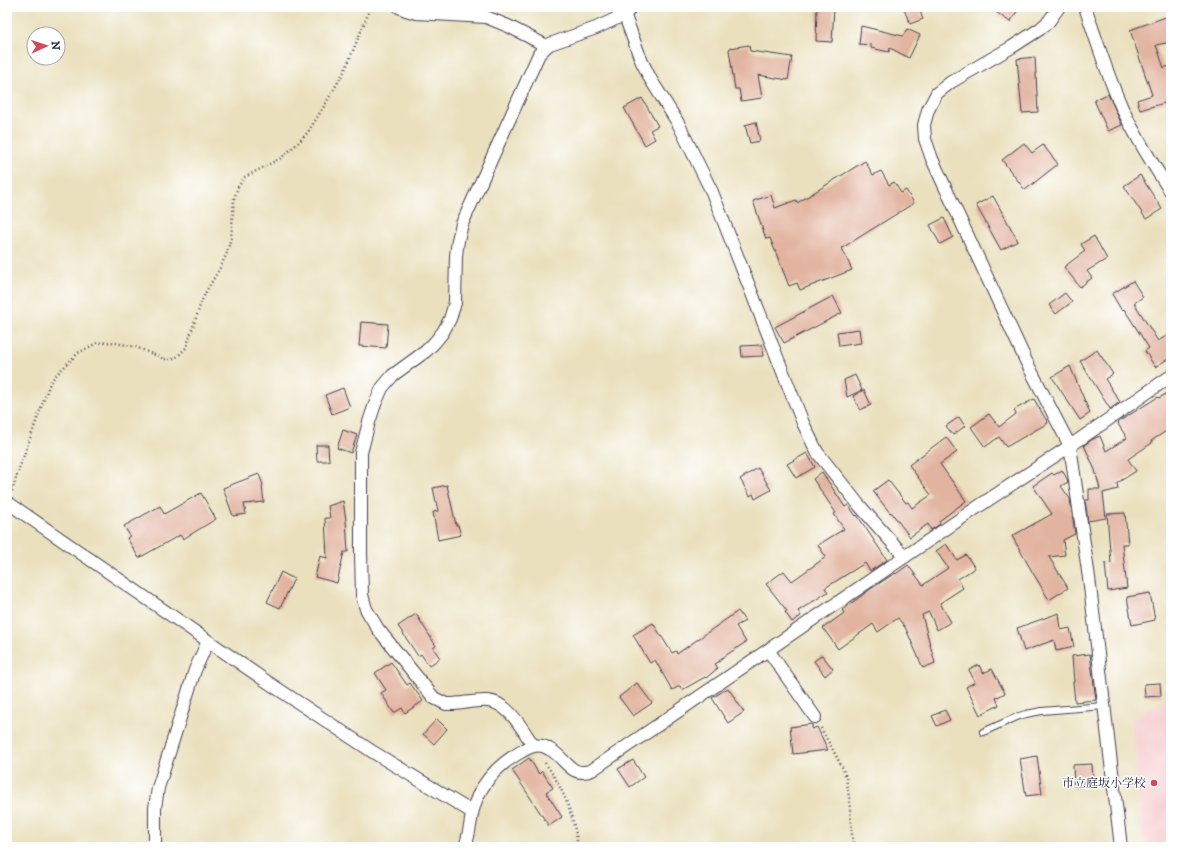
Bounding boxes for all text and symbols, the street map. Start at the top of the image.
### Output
north arrow [26,26,66,66]
text: N [48,41,62,50]
place label: 市立庭坂小学校 [1062,776,1146,791]
marker: 市立庭坂小学校 [1149,778,1159,788]

